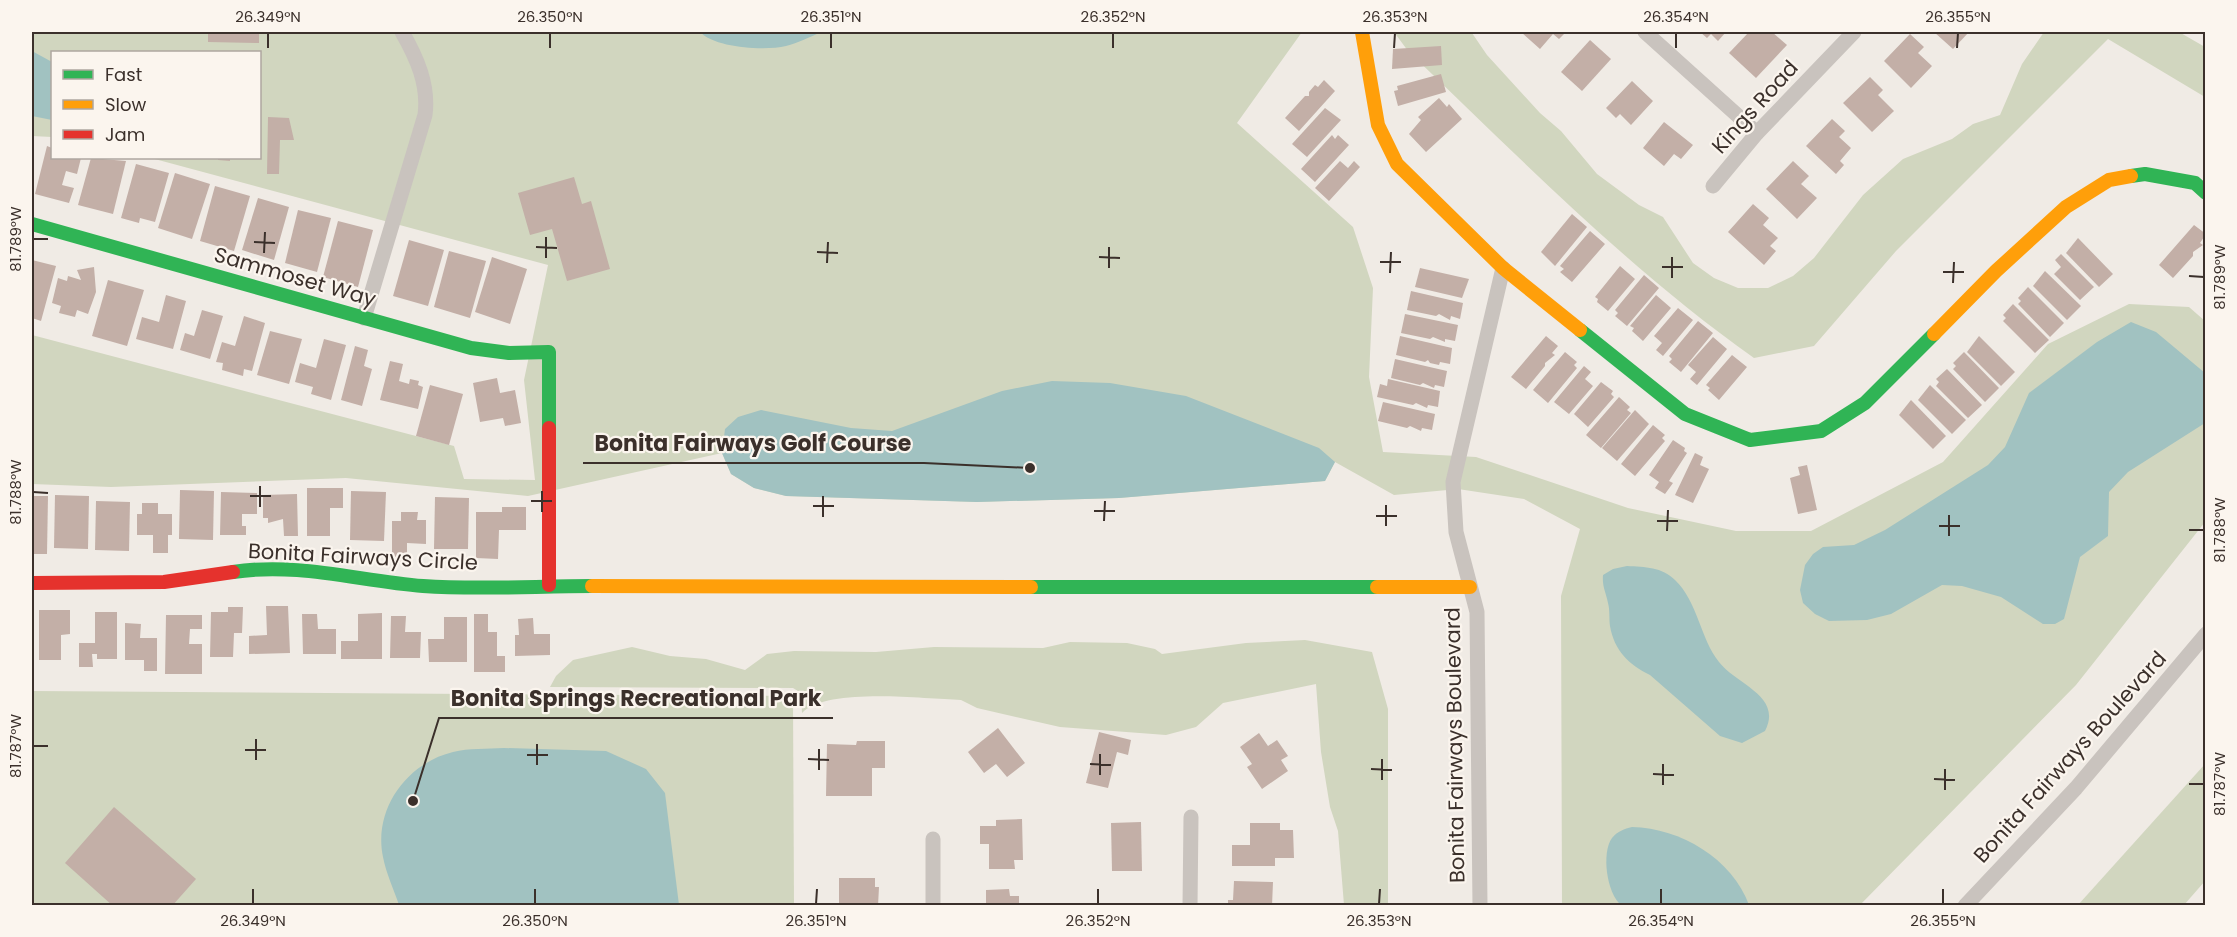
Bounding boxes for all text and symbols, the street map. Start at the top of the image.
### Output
text: 26.349°N [235,6,301,27]
text: 26.350°N [517,6,583,27]
text: 26.351°N [800,6,862,27]
text: 26.352°N [1081,6,1145,27]
text: 26.353°N [1362,6,1428,27]
text: 26.354°N [1643,6,1709,27]
text: 26.355°N [1925,6,1991,27]
legend [51,51,261,159]
street label: Kings Road [1705,54,1804,160]
text: Fast [105,62,142,87]
text: Slow [105,92,147,117]
text: Jam [105,122,145,147]
text: 81.789°W [5,206,26,272]
street label: Sammoset Way [211,240,380,314]
text: 81.789°W [2209,244,2230,310]
callout: Bonita Fairways Golf Course [583,423,924,463]
text: Bonita Fairways Golf Course [595,428,911,459]
text: 81.788°W [5,459,26,525]
text: 81.788°W [2209,497,2230,563]
street label: Bonita Fairways Circle [247,536,479,577]
street label: Bonita Fairways Boulevard [1438,607,1471,883]
street label: Bonita Fairways Boulevard [1967,644,2173,869]
callout: Bonita Springs Recreational Park [439,678,833,718]
text: Bonita Springs Recreational Park [451,683,822,714]
text: 81.787°W [5,714,26,778]
text: 81.787°W [2209,752,2230,816]
text: 26.349°N [220,910,286,931]
text: 26.350°N [502,910,568,931]
text: 26.351°N [785,910,847,931]
text: 26.352°N [1066,910,1130,931]
text: 26.353°N [1346,910,1412,931]
text: 26.354°N [1628,910,1694,931]
text: 26.355°N [1910,910,1976,931]

